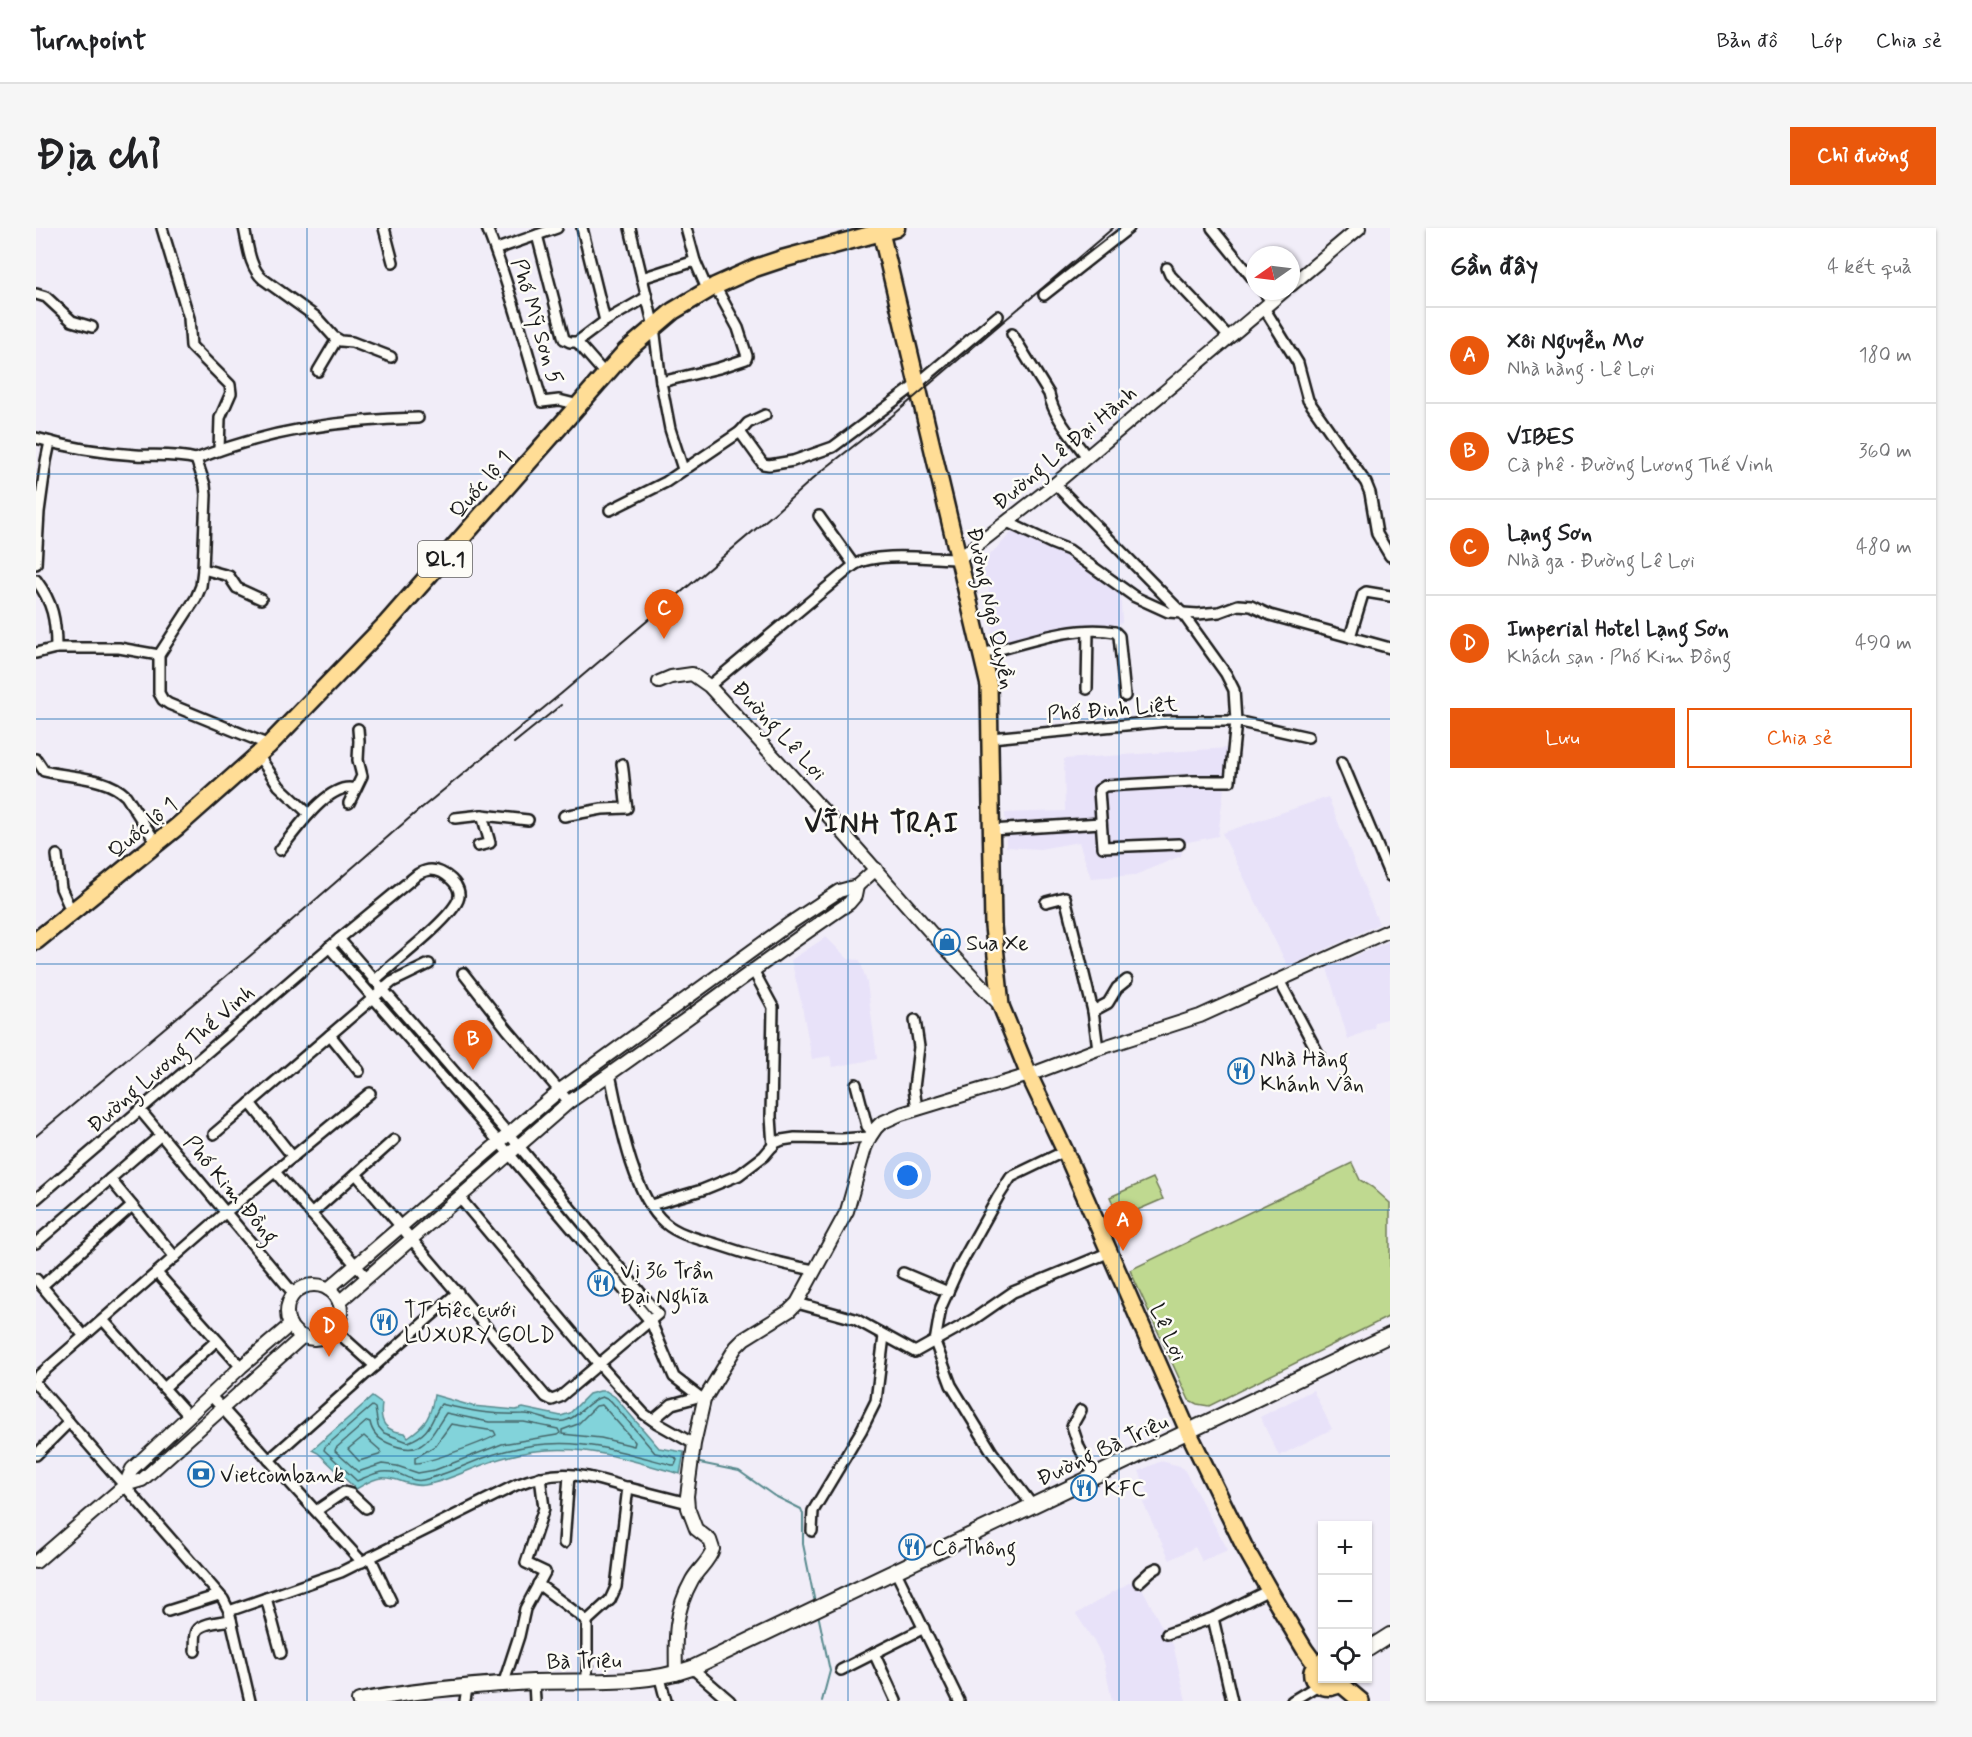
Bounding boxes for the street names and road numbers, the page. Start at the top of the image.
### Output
street label: Phố Mỹ Sơn 5 [504,255,568,388]
street label: Đường Lê Đại Hành [987,380,1145,519]
street label: Quốc lộ 1 [444,445,519,525]
street label: Đường Ngô Quyền [956,525,1021,693]
road number: QL.1 [418,541,472,577]
street label: Đường Lê Lợi [723,676,832,789]
street label: Phố Đinh Liệt [1046,690,1179,730]
street label: Quốc lộ 1 [103,792,184,866]
street label: Đường Lương Thế Vinh [82,979,263,1142]
street label: Phố Kim Đồng [174,1130,284,1253]
street label: Lê Lợi [1142,1300,1192,1366]
street label: Đường Bà Triệu [1033,1408,1175,1496]
street label: Bà Triệu [546,1647,622,1677]

